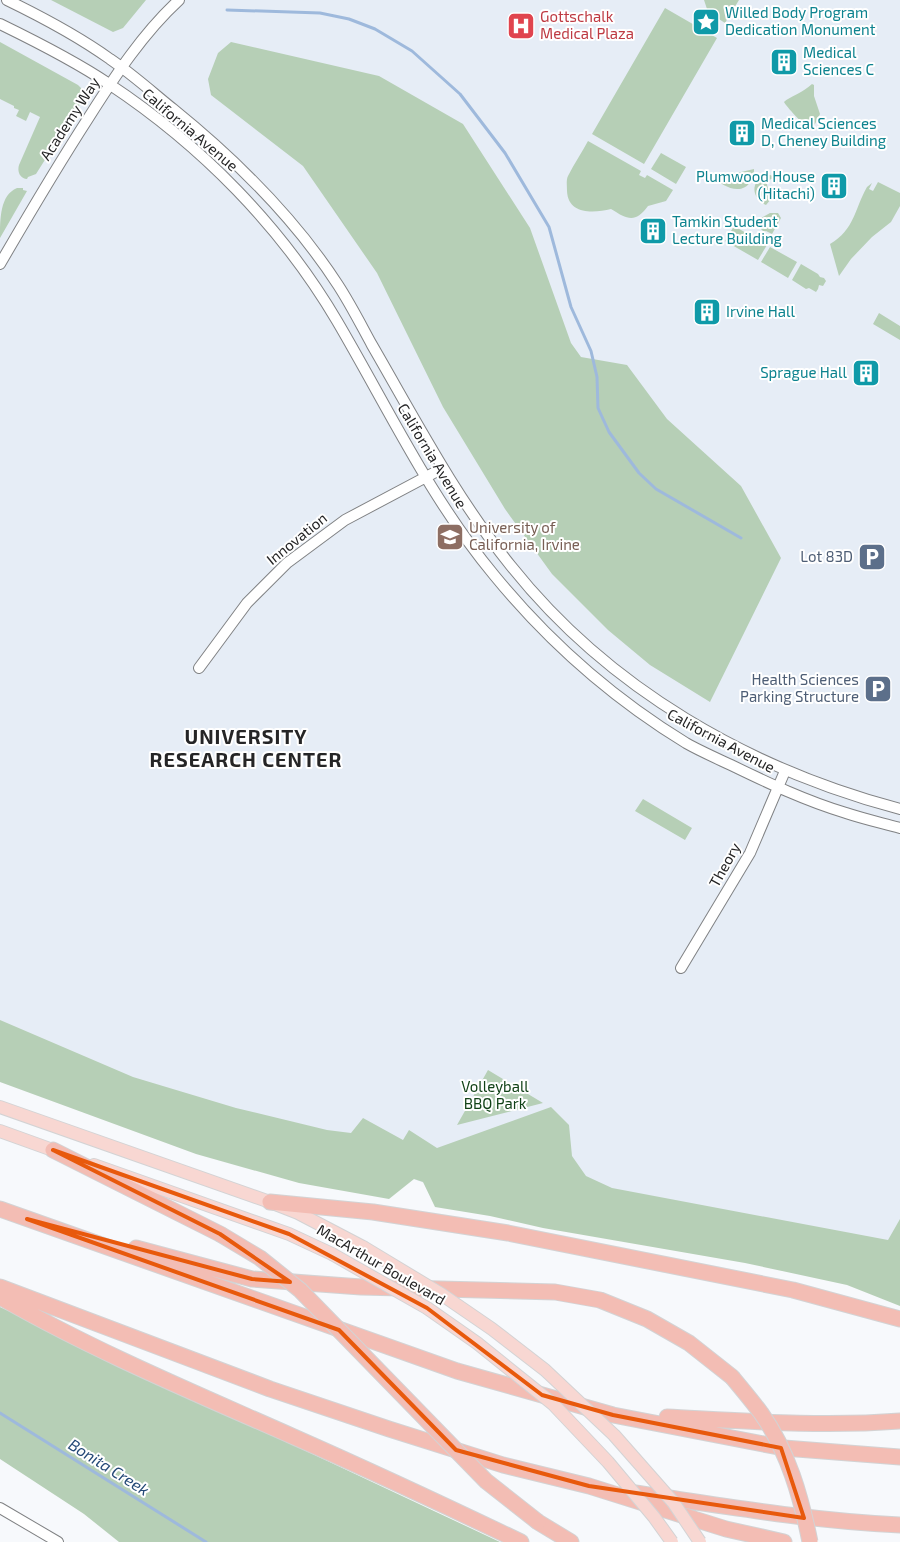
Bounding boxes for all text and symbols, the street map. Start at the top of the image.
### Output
place label: Willed Body Program Dedication Monument [725,3,876,38]
place label: Gottschalk Medical Plaza [540,7,634,42]
place icon: Willed Body Program Dedication Monument [691,7,721,37]
hospital icon: Gottschalk Medical Plaza [506,11,536,41]
place label: Medical Sciences C [803,43,874,78]
building icon: Medical Sciences C [769,47,799,77]
street label: Academy Way [36,73,103,163]
street label: California Avenue [139,84,242,174]
place label: Medical Sciences D, Cheney Building [761,114,887,149]
building icon: Medical Sciences D, Cheney Building [727,118,757,148]
place label: Plumwood House (Hitachi) [696,167,815,202]
building icon: Plumwood House (Hitachi) [819,171,849,201]
place label: Tamkin Student Lecture Building [672,212,783,247]
building icon: Tamkin Student Lecture Building [638,216,668,246]
building icon: Irvine Hall [692,297,722,327]
place label: Irvine Hall [726,302,795,320]
building icon: Sprague Hall [851,358,881,388]
place label: Sprague Hall [760,363,848,381]
street label: California Avenue [394,400,471,511]
street label: Innovation [263,508,330,568]
place label: University of California, Irvine [469,518,580,553]
school or university icon: University of California, Irvine [435,522,465,552]
parking icon: Lot 83D [857,542,887,572]
place label: Lot 83D [800,547,853,565]
place label: Health Sciences Parking Structure [740,670,859,705]
parking icon: Health Sciences Parking Structure [863,674,893,704]
street label: California Avenue [665,704,778,776]
district label: UNIVERSITY RESEARCH CENTER [150,724,342,771]
street label: Theory [705,839,744,890]
park label: Volleyball BBQ Park [461,1077,529,1113]
street label: MacArthur Boulevard [314,1220,449,1308]
water label: Bonita Creek [65,1434,153,1499]

